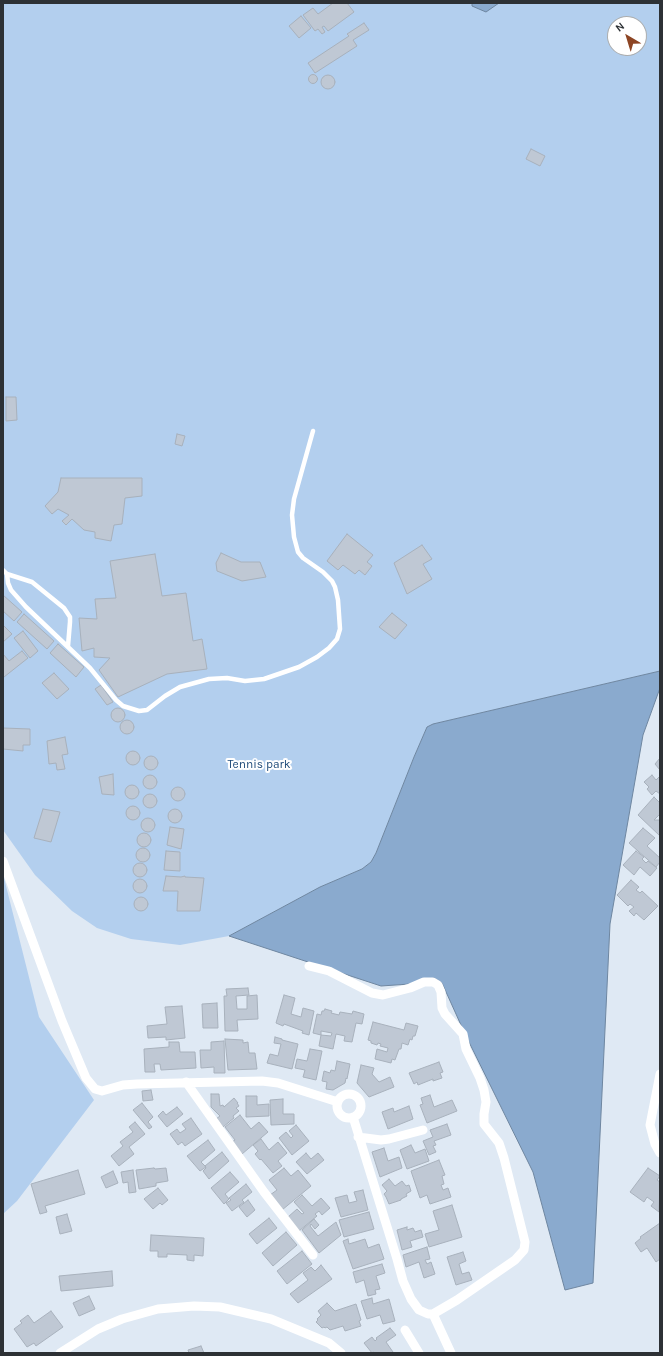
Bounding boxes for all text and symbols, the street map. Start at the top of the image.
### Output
north arrow [607,16,647,56]
text: N [613,19,627,34]
park label: Tennis park [227,758,291,772]

